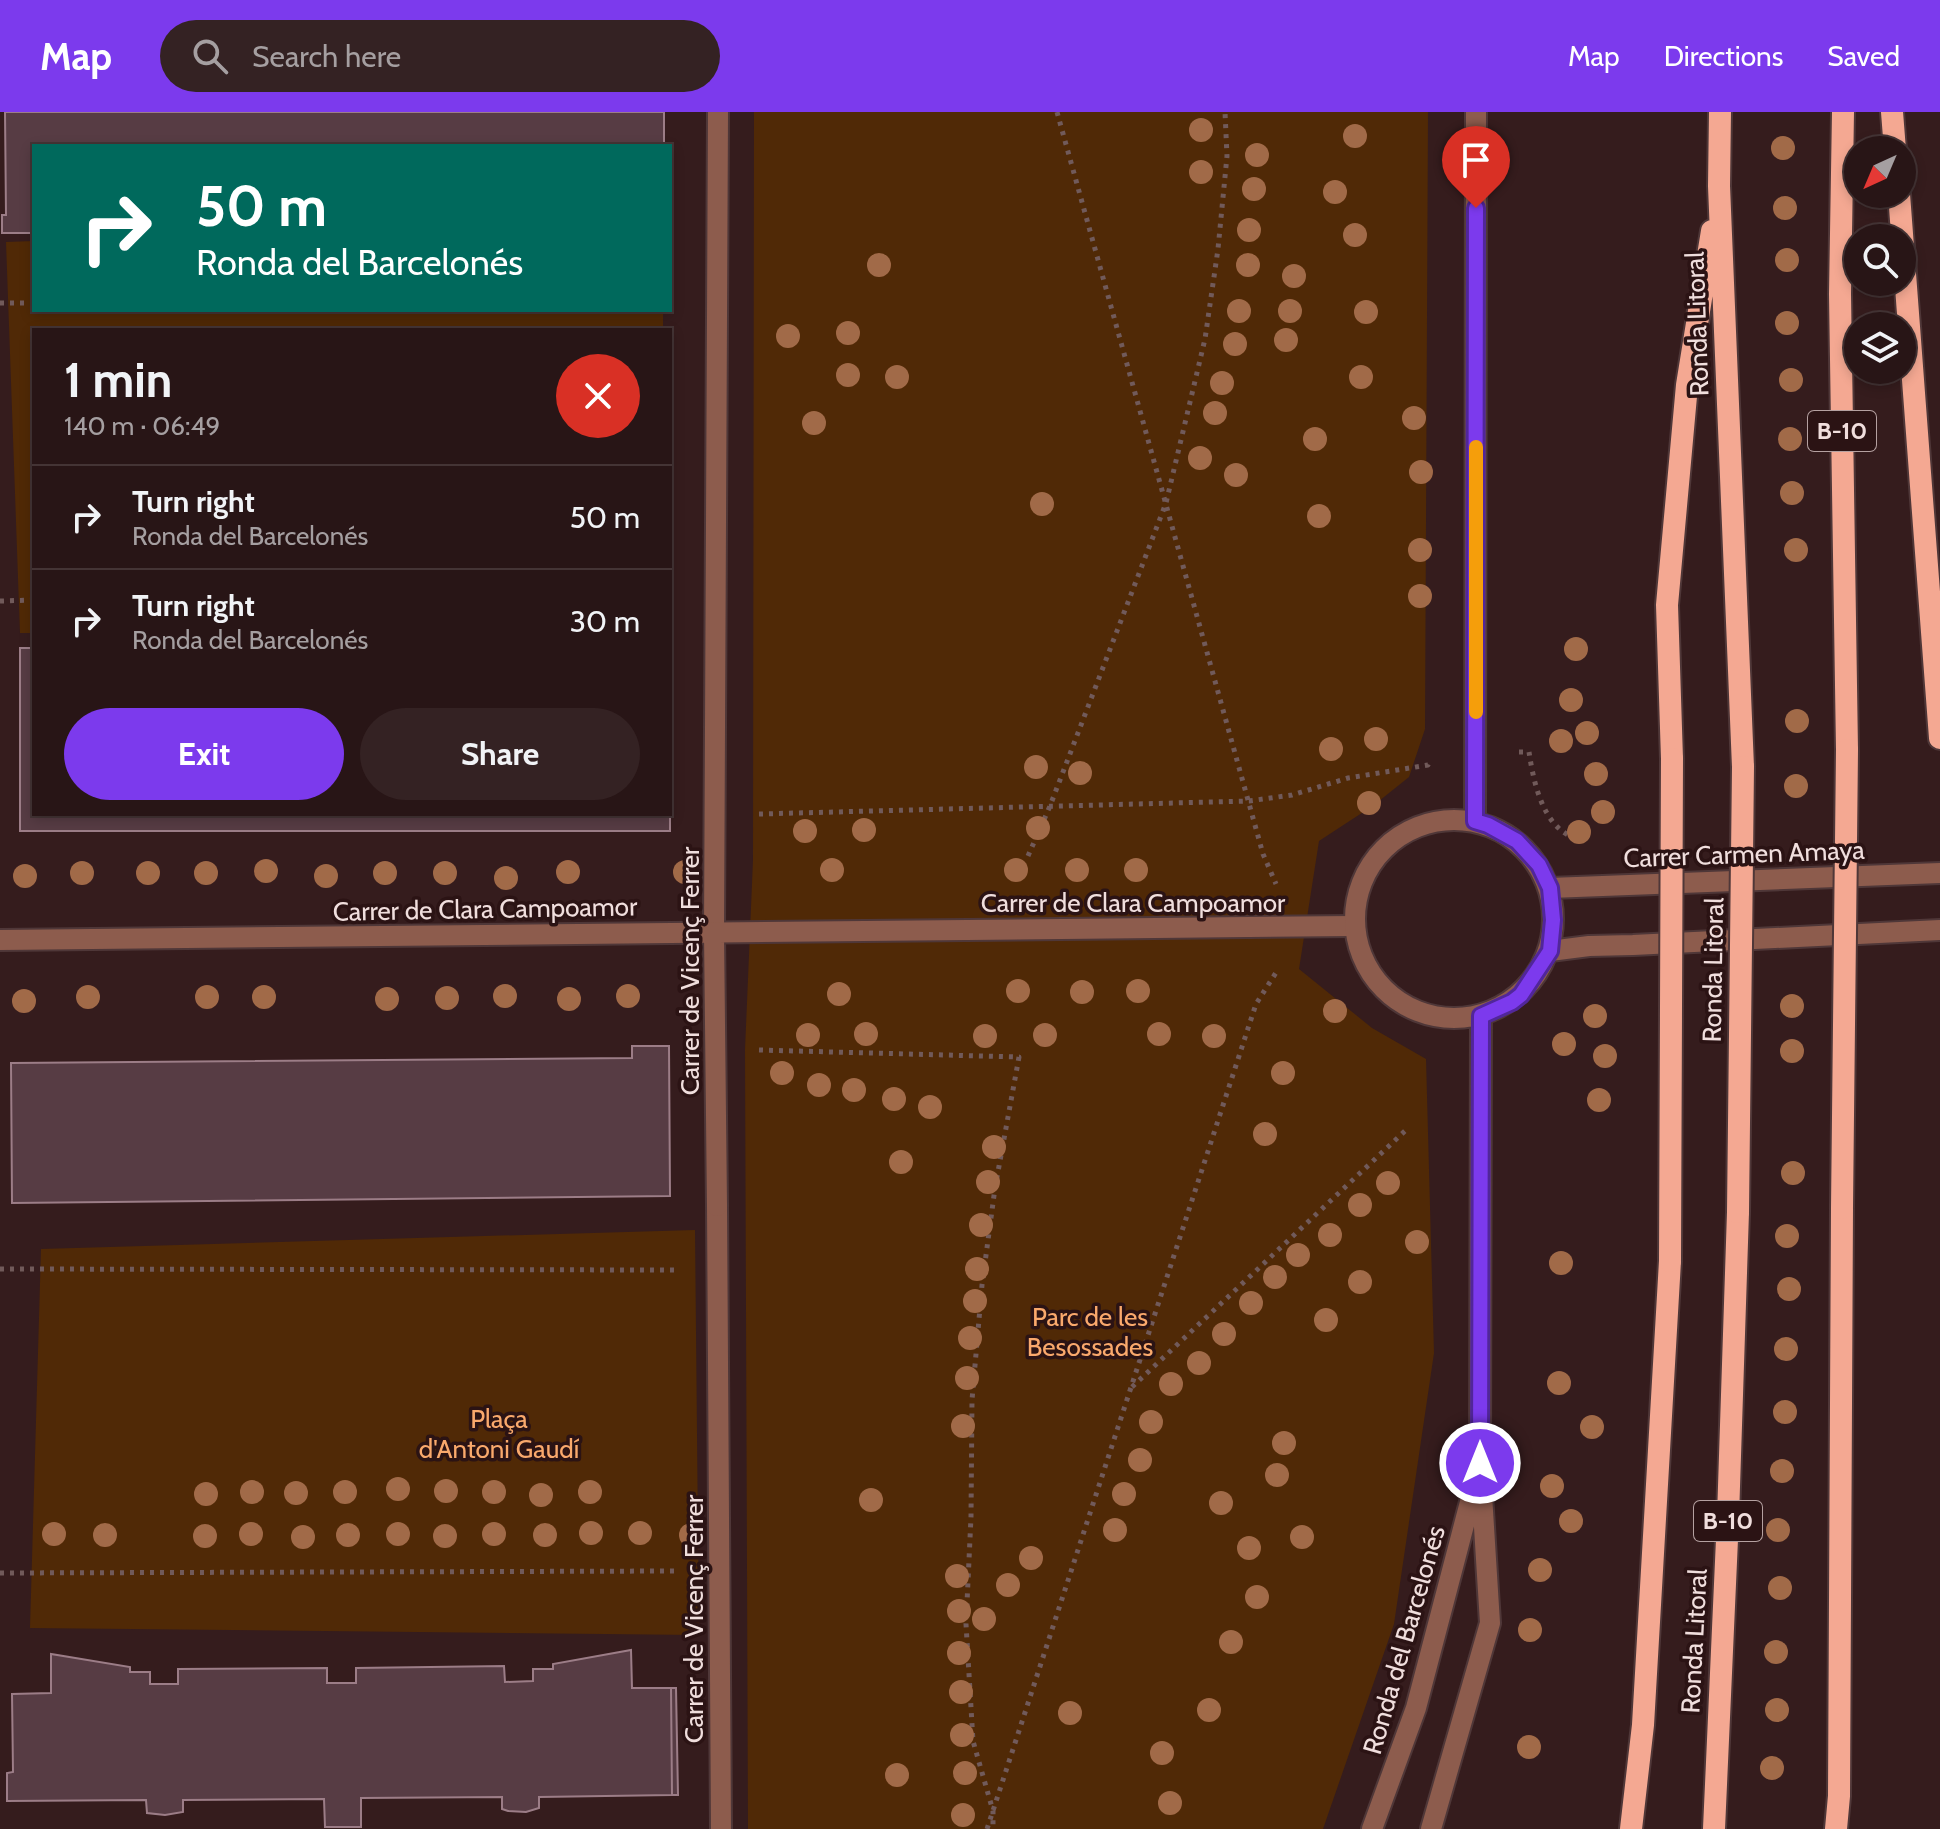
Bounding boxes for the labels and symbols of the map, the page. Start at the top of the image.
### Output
pin [1442,126,1510,208]
north arrow [1844,136,1916,208]
street label: Ronda Litoral [1678,251,1716,397]
road number: B-10 [1808,411,1876,451]
street label: Carrer Carmen Amaya [1623,834,1866,874]
street label: Carrer de Vicenç Ferrer [674,846,706,1095]
street label: Carrer de Clara Campoamor [981,887,1286,919]
street label: Carrer de Clara Campoamor [333,890,638,928]
street label: Ronda Litoral [1696,897,1730,1043]
park label: Parc de les Besossades [1027,1301,1153,1363]
park label: Plaça d'Antoni Gaudí [419,1403,580,1465]
position arrow [1438,1421,1522,1505]
street label: Carrer de Vicenç Ferrer [678,1494,710,1743]
road number: B-10 [1694,1501,1762,1541]
street label: Ronda del Barcelonés [1356,1522,1452,1758]
street label: Ronda Litoral [1674,1568,1714,1714]

